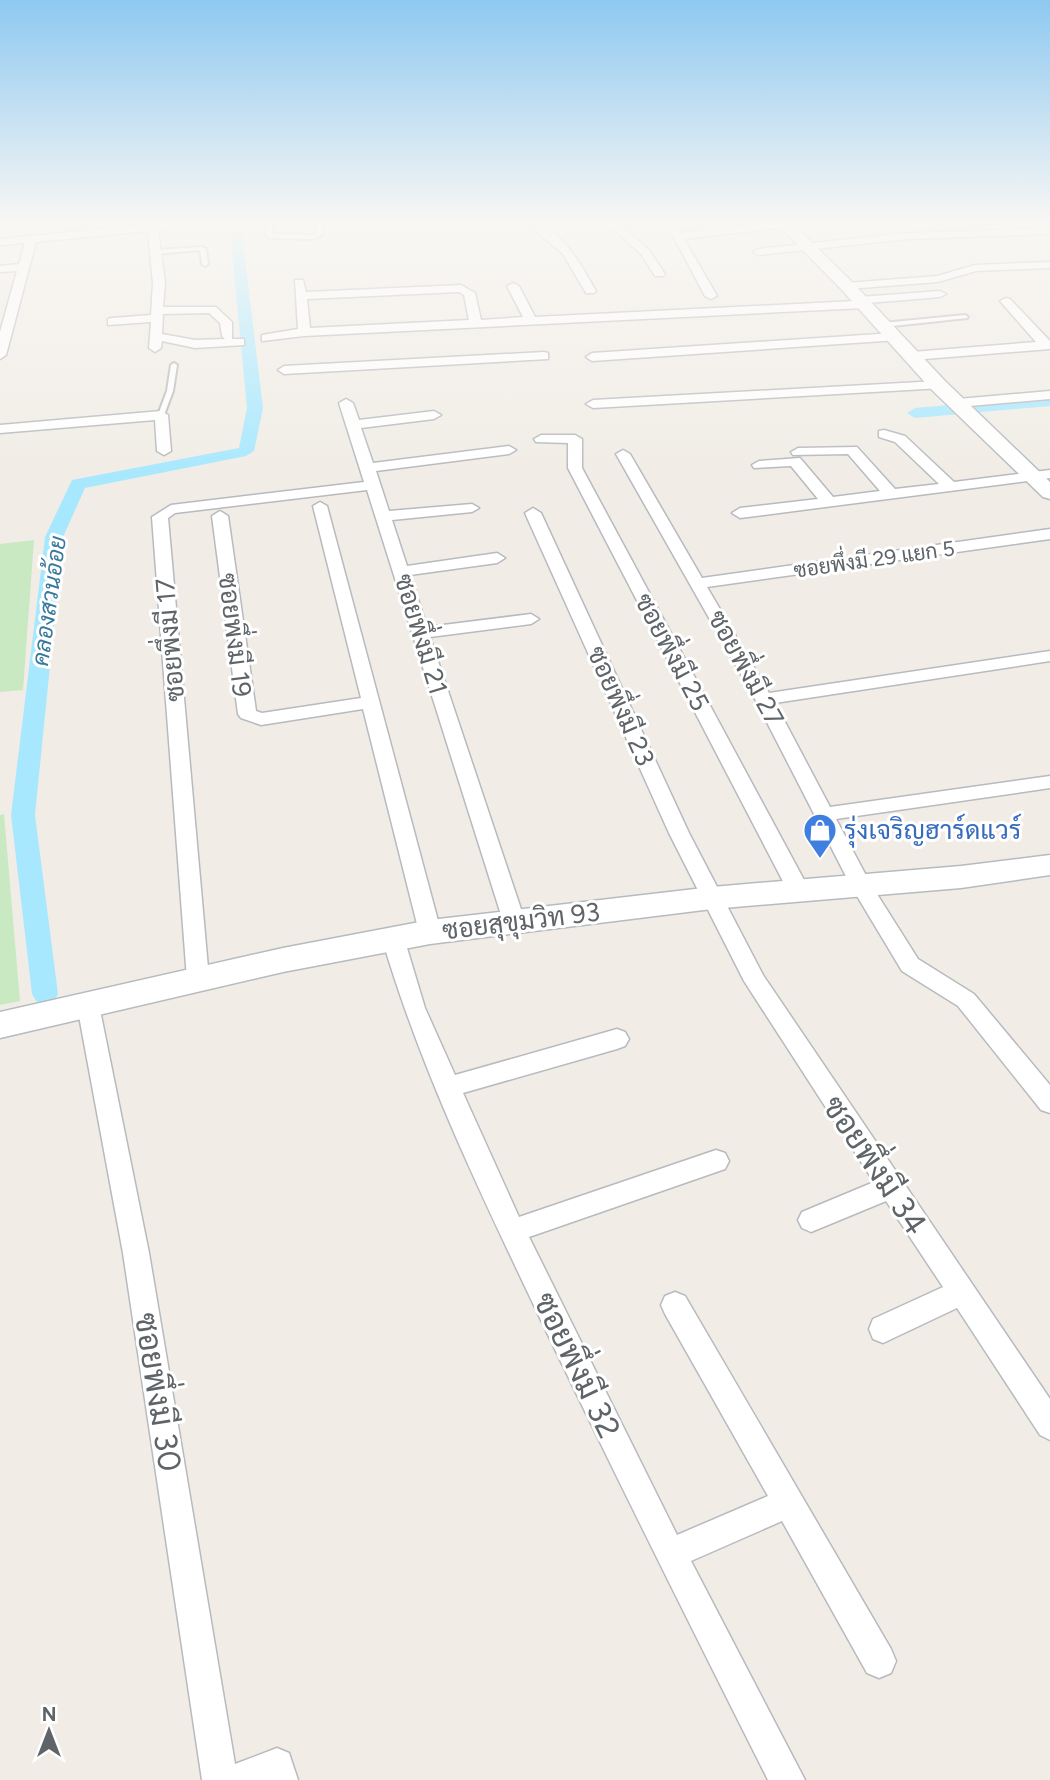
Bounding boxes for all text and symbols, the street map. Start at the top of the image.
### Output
street label: ซอยพึ่งมี 29 แยก 5 [791,528,956,583]
water label: คลองสวนอ้อย [26,534,72,668]
street label: ซอยพึ่งมี 21 [388,568,460,698]
street label: ซอยพึ่งมี 19 [212,571,264,699]
street label: ซอยพึ่งมี 17 [143,577,191,704]
street label: ซอยพึ่งมี 25 [628,585,721,716]
street label: ซอยพึ่งมี 27 [701,602,796,732]
street label: ซอยพึ่งมี 23 [580,639,667,771]
shop icon: รุ่งเจริญฮาร์ดแวร์ [801,811,839,860]
place label: รุ่งเจริญฮาร์ดแวร์ [844,813,1021,848]
street label: ซอยสุขุมวิท 93 [440,895,602,949]
street label: ซอยพึ่งมี 34 [815,1083,943,1242]
street label: ซอยพึ่งมี 32 [525,1282,636,1444]
street label: ซอยพึ่งมี 30 [127,1309,198,1474]
north arrow [14,1696,84,1766]
text: N [42,1703,56,1726]

